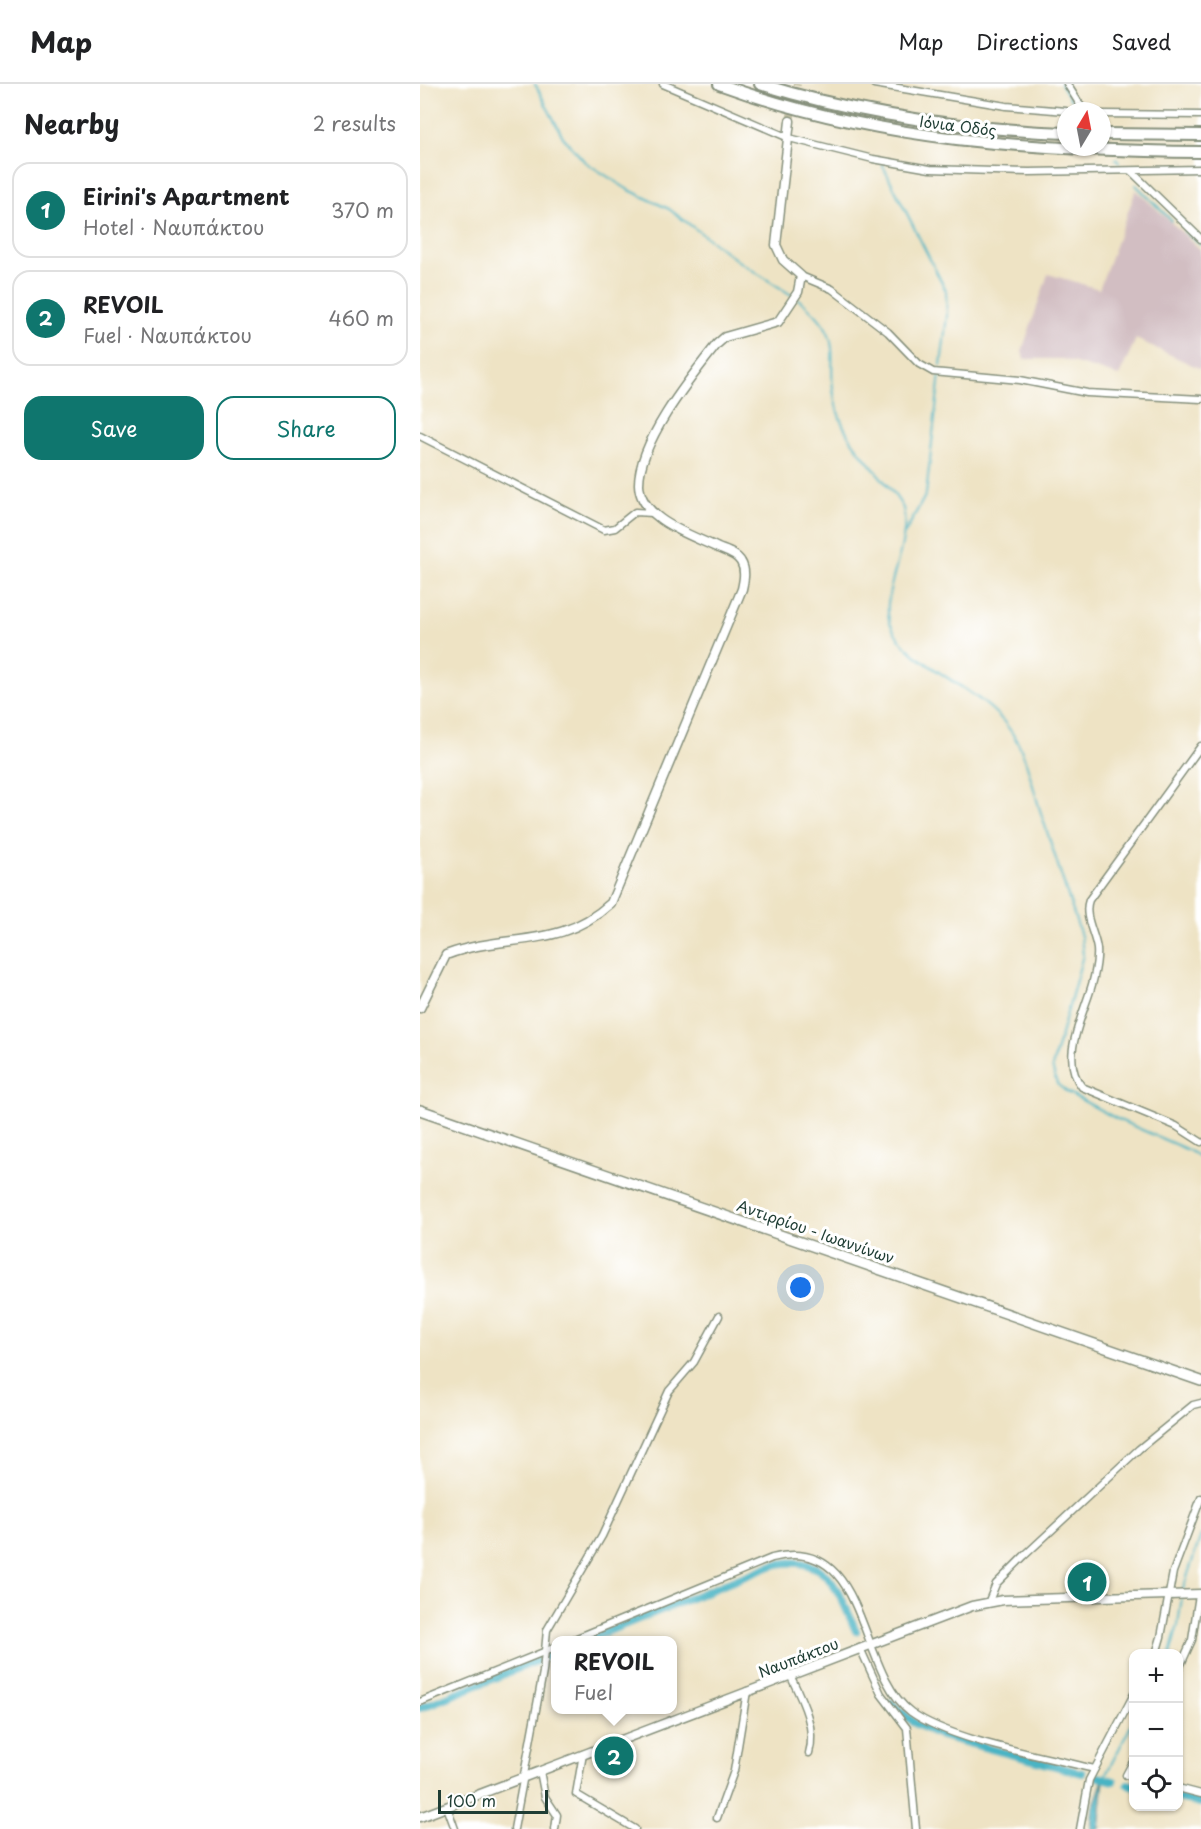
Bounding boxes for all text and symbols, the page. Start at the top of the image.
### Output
text: Map [30,20,92,63]
text: Map [898,25,943,57]
text: Directions [976,25,1078,57]
text: Saved [1111,25,1171,57]
north arrow [1057,102,1111,156]
text: Nearby [24,104,119,143]
text: 2 results [313,108,396,138]
street label: Ιόνια Οδός [918,109,998,141]
text: Eirini's Apartment [83,179,290,212]
text: 1 [41,195,50,225]
text: 370 m [331,195,394,225]
text: Hotel · Ναυπάκτου [83,212,264,242]
text: REVOIL [83,287,164,320]
text: 2 [38,303,53,333]
text: 460 m [328,303,394,333]
text: Fuel · Ναυπάκτου [83,320,252,350]
button: Save [24,396,204,460]
button: Share [216,396,396,460]
street label: Αντιρρίου - Ιωαννίνων [734,1193,898,1269]
your location [786,1273,815,1302]
pin: 1 [1068,1560,1106,1604]
street label: Ναυπάκτου [755,1631,841,1683]
popup [551,1636,677,1714]
text: REVOIL [574,1644,654,1677]
map controls [1129,1649,1183,1811]
button: + [1129,1649,1183,1703]
text: Fuel [574,1677,613,1707]
button: − [1129,1703,1183,1757]
pin: 2 [594,1734,634,1778]
button: locate [1129,1757,1183,1811]
scale bar [438,1787,548,1814]
text: 100 m [447,1788,496,1812]

